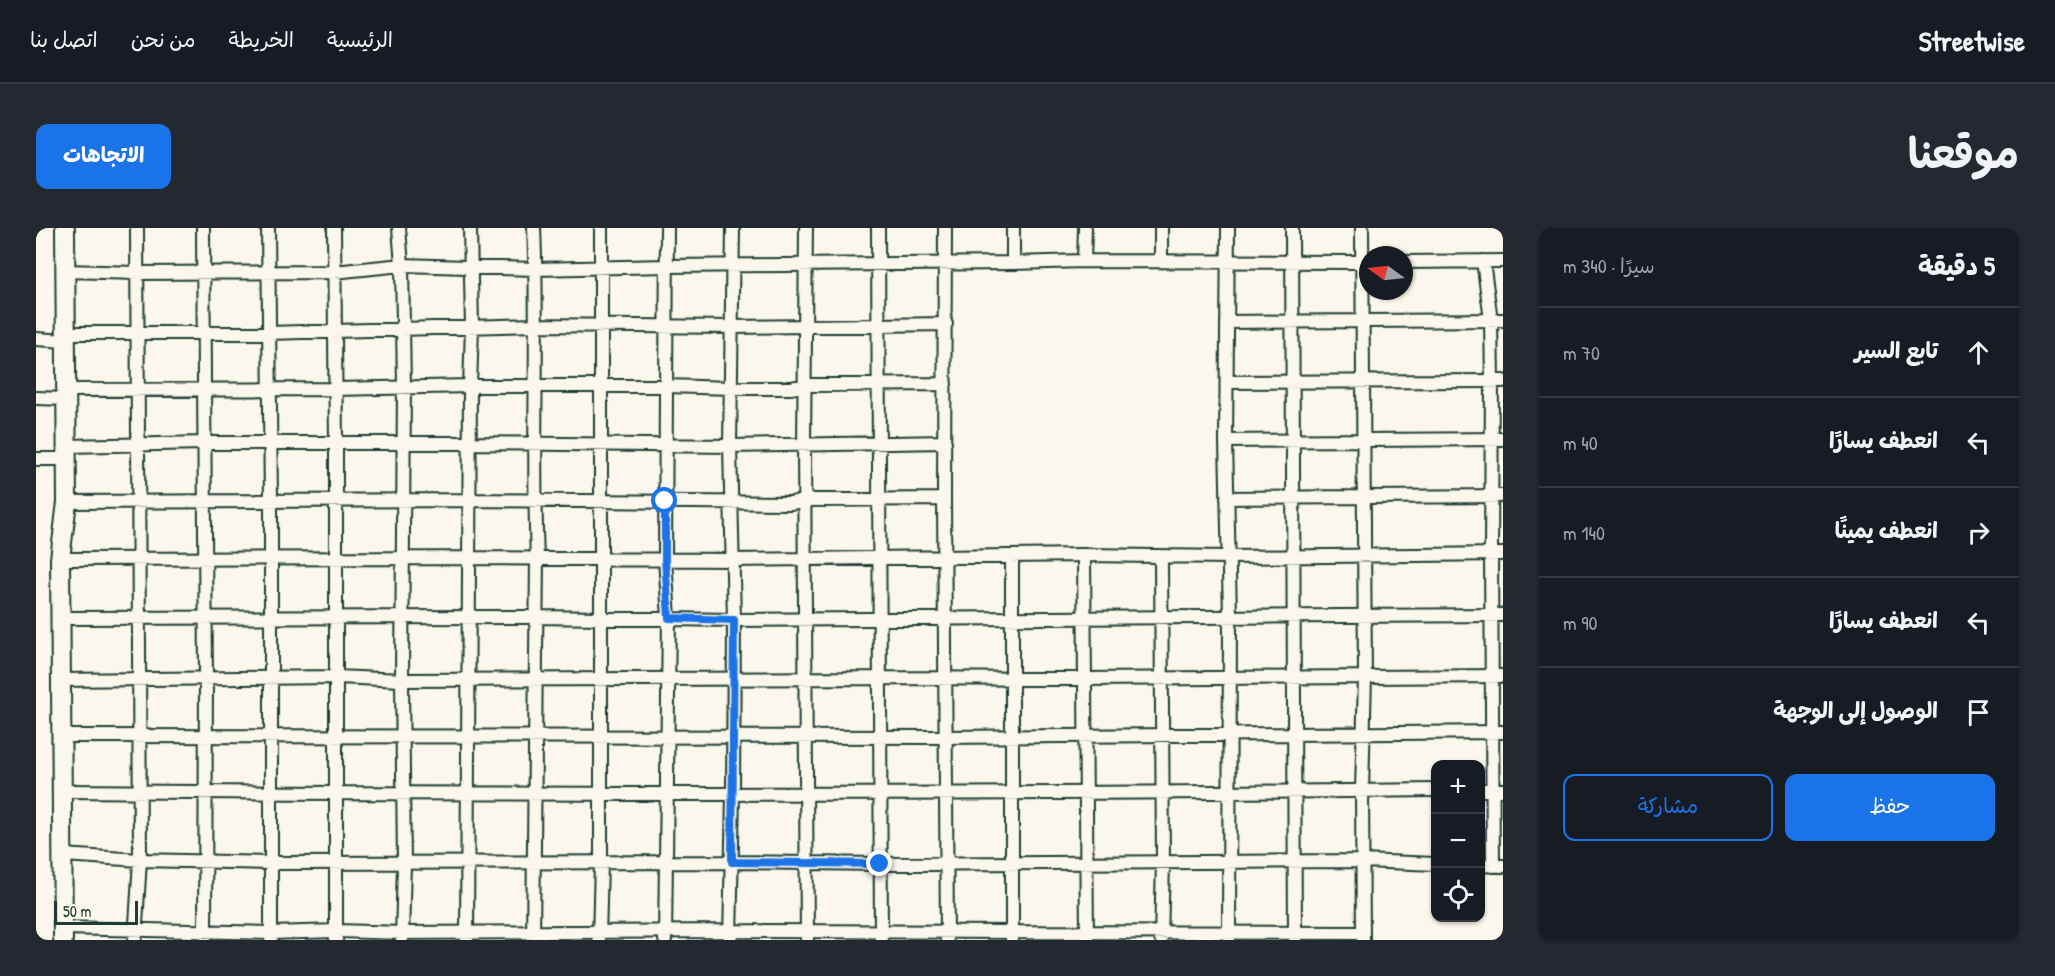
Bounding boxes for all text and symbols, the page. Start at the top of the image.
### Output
text: Streetwise [1919,22,2025,60]
text: اتصل بنا [30,25,98,54]
text: من نحن [131,25,195,54]
text: الخريطة [228,25,294,54]
text: الرئيسية [327,25,393,54]
button: الاتجاهات [36,124,171,189]
text: موقعنا [1908,124,2019,181]
north arrow [1359,246,1413,300]
text: 5 دقيقة [1918,248,1995,283]
text: سيرًا · 340 m [1563,252,1655,279]
text: تابع السير [1855,335,1938,365]
icon: ahead [1962,336,1995,369]
text: 70 m [1563,339,1600,366]
text: انعطف يسارًا [1829,425,1938,455]
icon: left [1962,426,1995,459]
text: 40 m [1563,429,1598,456]
route start [651,487,677,513]
text: انعطف يمينًا [1835,515,1938,545]
icon: right [1962,516,1995,549]
text: 140 m [1563,519,1605,546]
text: انعطف يسارًا [1829,605,1938,635]
icon: left [1962,606,1995,639]
text: 90 m [1563,609,1598,636]
text: الوصول إلى الوجهة [1773,695,1938,725]
icon: arrive [1962,696,1995,729]
map controls [1431,760,1485,922]
button: + [1431,760,1485,814]
button: مشاركة [1563,774,1773,841]
button: حفظ [1785,774,1995,841]
button: − [1431,814,1485,868]
route end [866,850,892,876]
button: locate [1431,868,1485,922]
scale bar [54,898,138,926]
text: 50 m [63,900,92,922]

